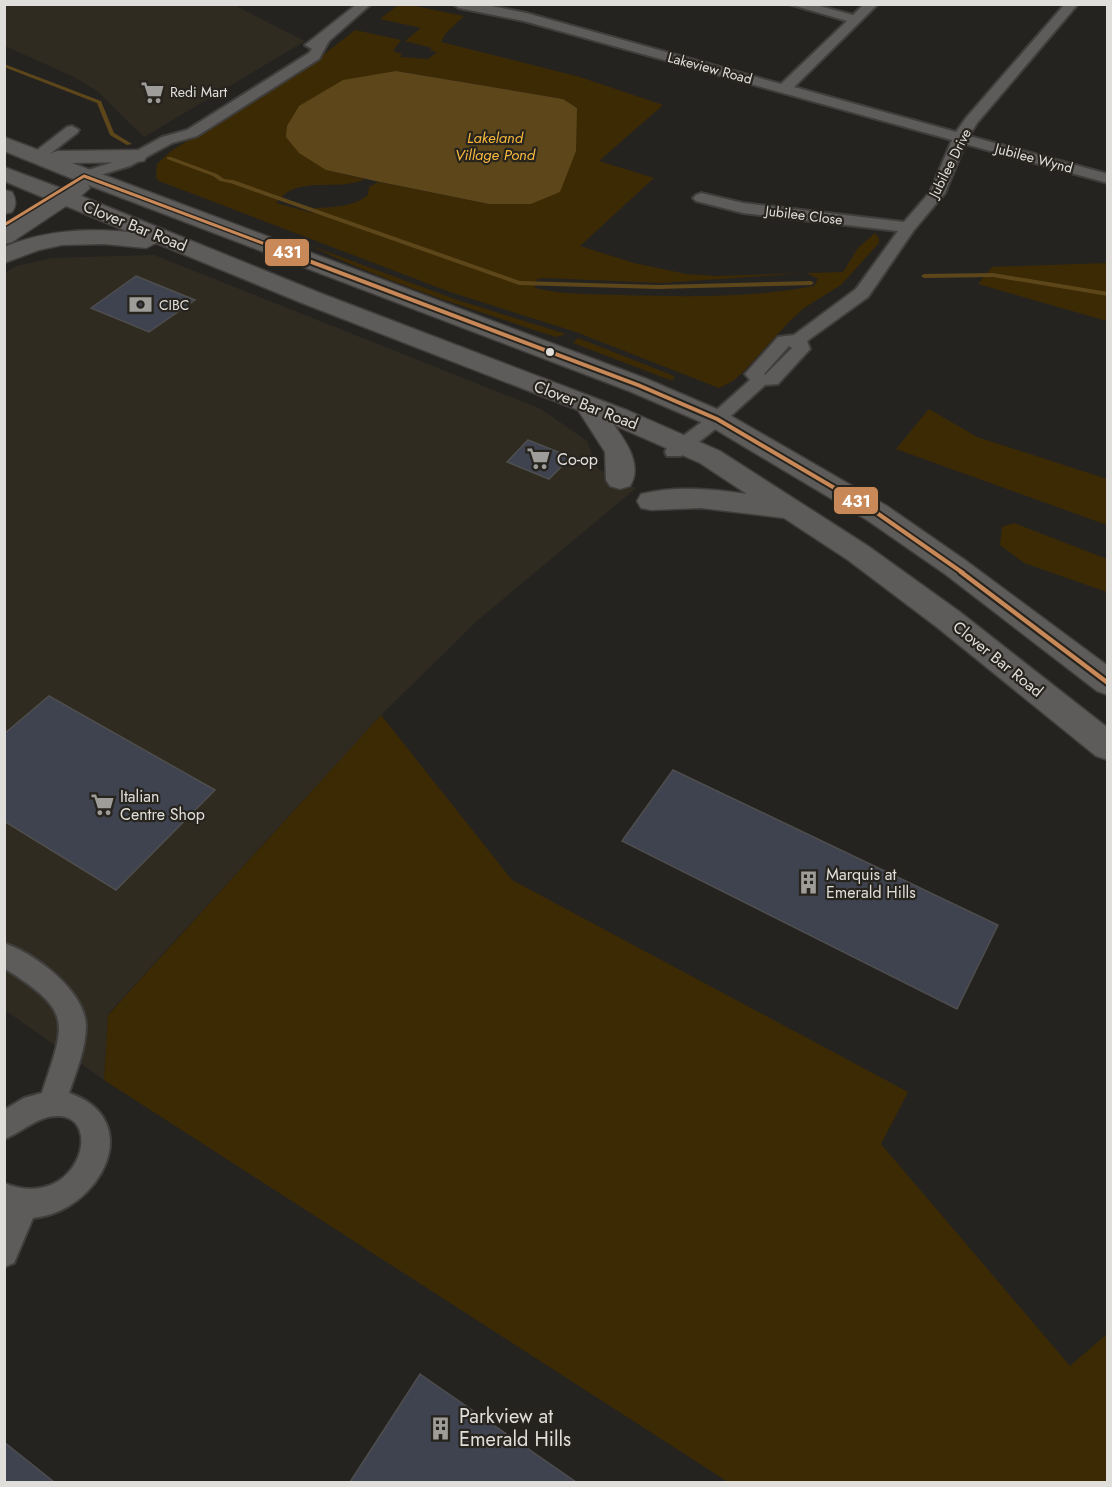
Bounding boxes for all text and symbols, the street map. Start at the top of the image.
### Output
street label: Lakeview Road [666,47,754,89]
supermarket icon: Redi Mart [139,79,165,105]
place label: Redi Mart [170,82,228,102]
street label: Jubilee Drive [923,125,976,203]
water label: Lakeland Village Pond [455,127,536,166]
street label: Jubilee Wynd [991,138,1075,178]
street label: Clover Bar Road [80,195,190,257]
street label: Jubilee Close [762,200,844,230]
line badge: 431 [264,238,310,267]
text: 431 [272,241,302,264]
bank icon: CIBC [128,292,154,318]
place label: CIBC [159,295,189,315]
unlabelled marker [544,346,556,358]
street label: Clover Bar Road [531,375,641,435]
supermarket icon: Co-op [526,446,552,472]
place label: Co-op [557,448,598,471]
line badge: 431 [833,486,879,515]
text: 431 [841,490,871,513]
street label: Clover Bar Road [948,615,1048,703]
place label: Italian Centre Shop [120,785,205,826]
supermarket icon: Italian Centre Shop [89,792,115,818]
place label: Marquis at Emerald Hills [826,863,916,904]
building icon: Marquis at Emerald Hills [795,870,821,896]
place label: Parkview at Emerald Hills [459,1402,571,1454]
building icon: Parkview at Emerald Hills [428,1415,454,1441]

